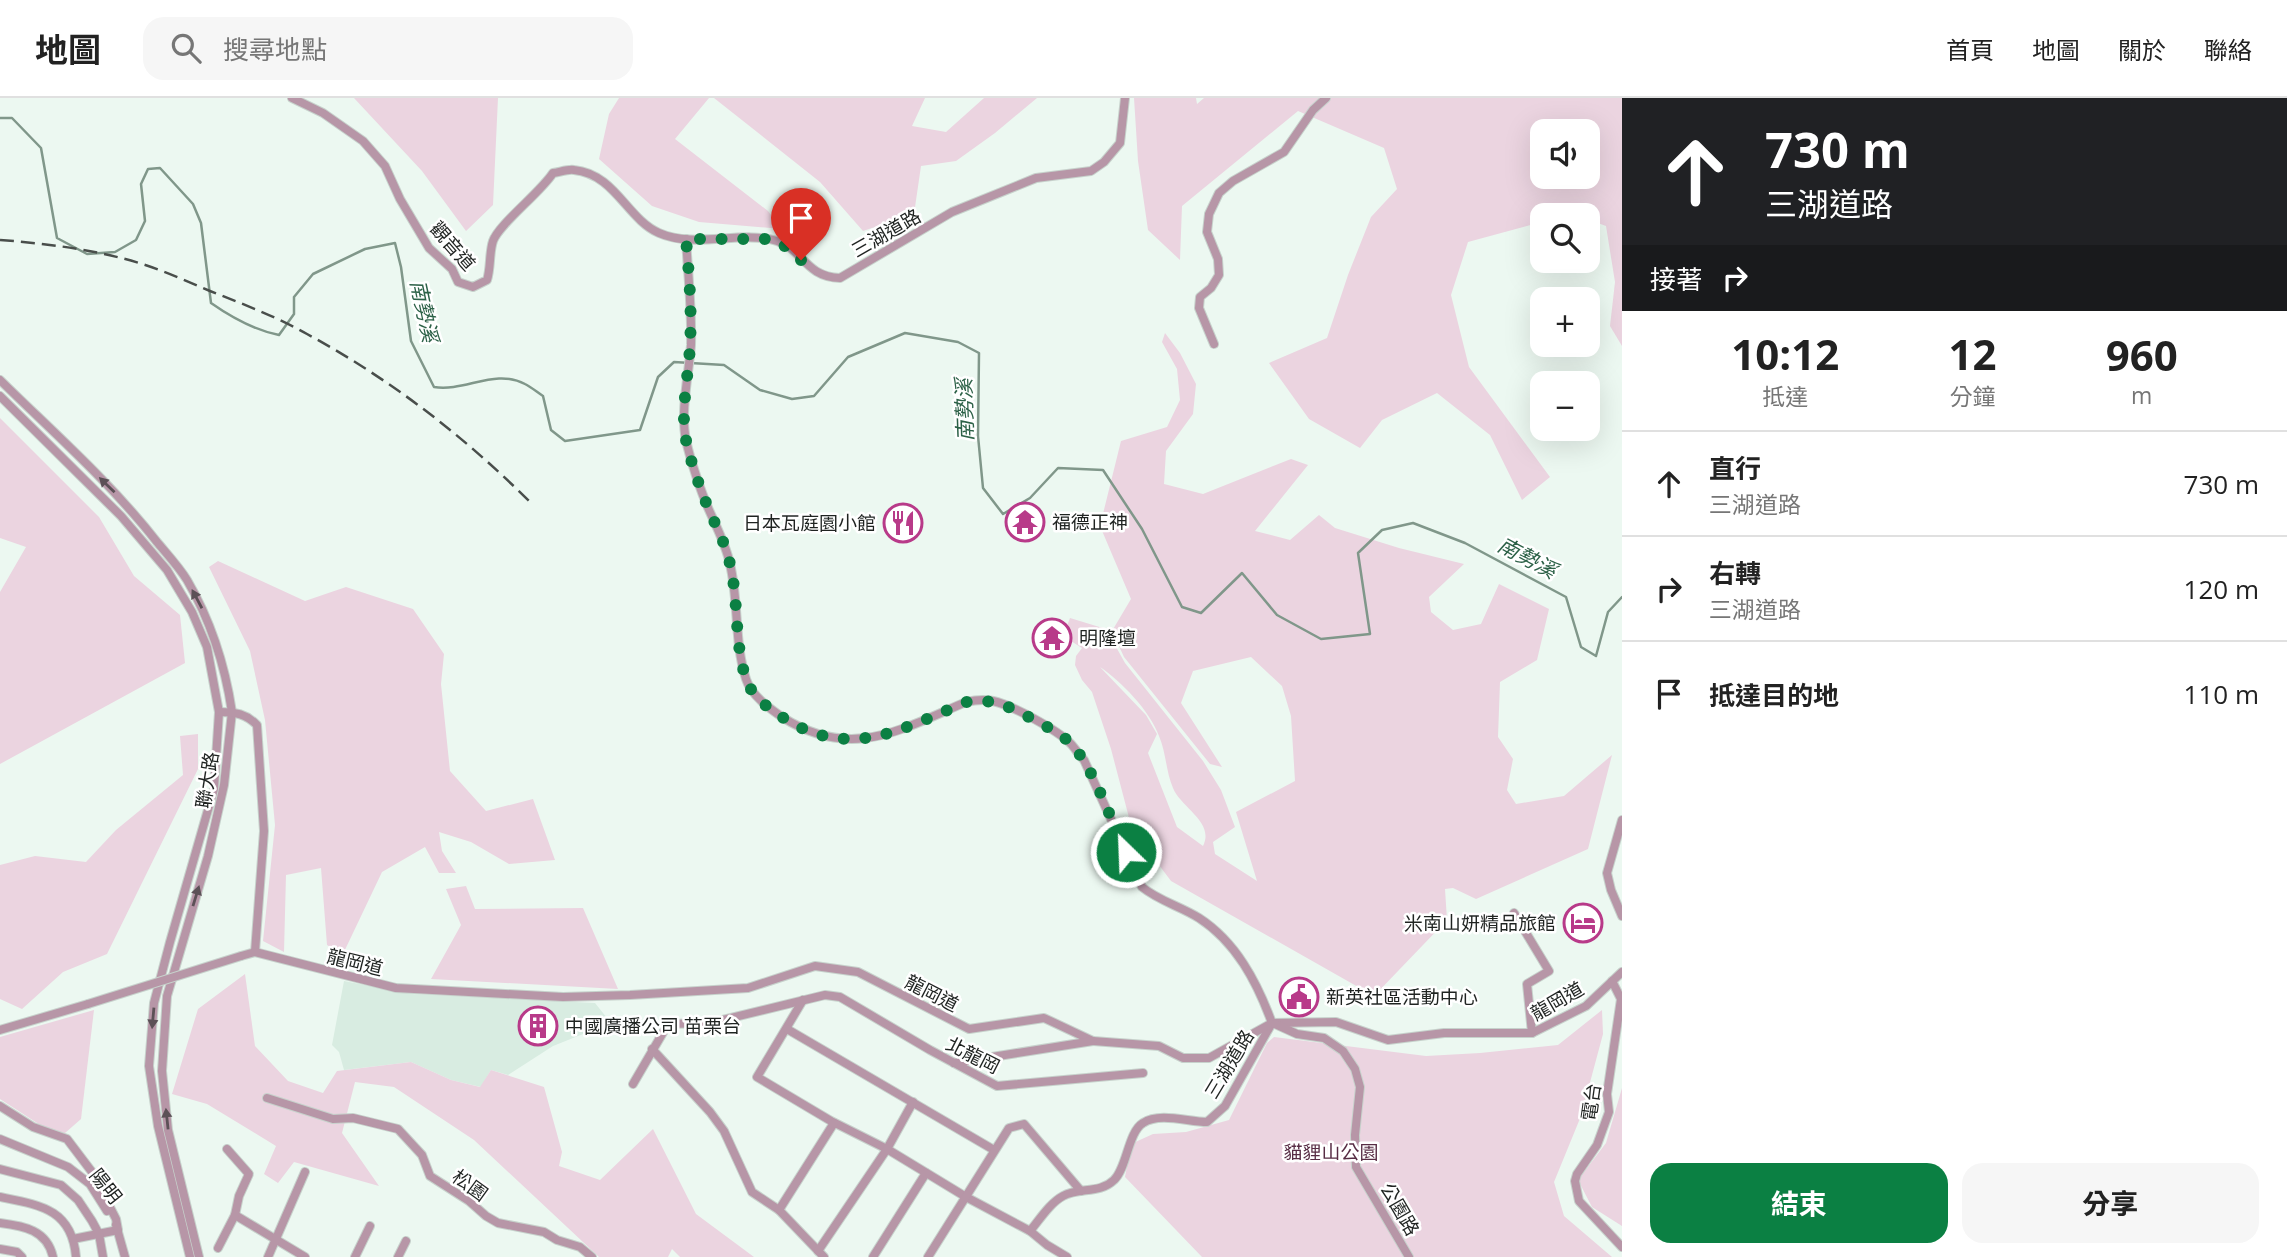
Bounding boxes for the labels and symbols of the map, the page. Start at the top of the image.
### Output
pin [771,188,831,260]
street label: 三湖道路 [847,203,925,263]
street label: 觀音道 [424,216,482,276]
water label: 南勢溪 [405,277,446,347]
water label: 南勢溪 [949,375,979,442]
one-way arrow [99,477,115,493]
temple icon: 福德正神 [1004,501,1046,543]
restaurant icon: 日本瓦庭園小館 [882,502,924,544]
place label: 福德正神 [1052,509,1128,535]
place label: 日本瓦庭園小館 [743,510,876,536]
water label: 南勢溪 [1493,530,1565,586]
one-way arrow [192,589,203,609]
temple icon: 明隆壇 [1031,617,1073,659]
place label: 明隆壇 [1079,625,1136,651]
street label: 聯大路 [190,750,224,810]
position arrow [1089,815,1163,889]
one-way arrow [191,885,201,906]
hotel icon: 米南山妍精品旅館 [1562,902,1604,944]
place label: 米南山妍精品旅館 [1404,910,1556,936]
street label: 龍岡道 [324,942,386,982]
street label: 龍岡道 [901,968,963,1018]
street label: 龍岡道 [1526,975,1588,1027]
public building icon: 新英社區活動中心 [1278,976,1320,1018]
place label: 新英社區活動中心 [1326,984,1478,1010]
building icon: 中國廣播公司 苗栗台 [517,1005,559,1047]
one-way arrow [147,1008,158,1030]
place label: 中國廣播公司 苗栗台 [565,1013,741,1039]
street label: 三湖道路 [1198,1025,1260,1103]
street label: 北龍岡 [942,1030,1004,1080]
street label: 電台 [1575,1081,1607,1123]
one-way arrow [162,1108,173,1130]
park label: 貓貍山公園 [1283,1139,1379,1165]
street label: 陽明 [84,1163,128,1209]
street label: 松園 [447,1163,493,1207]
street label: 公園路 [1374,1178,1426,1240]

